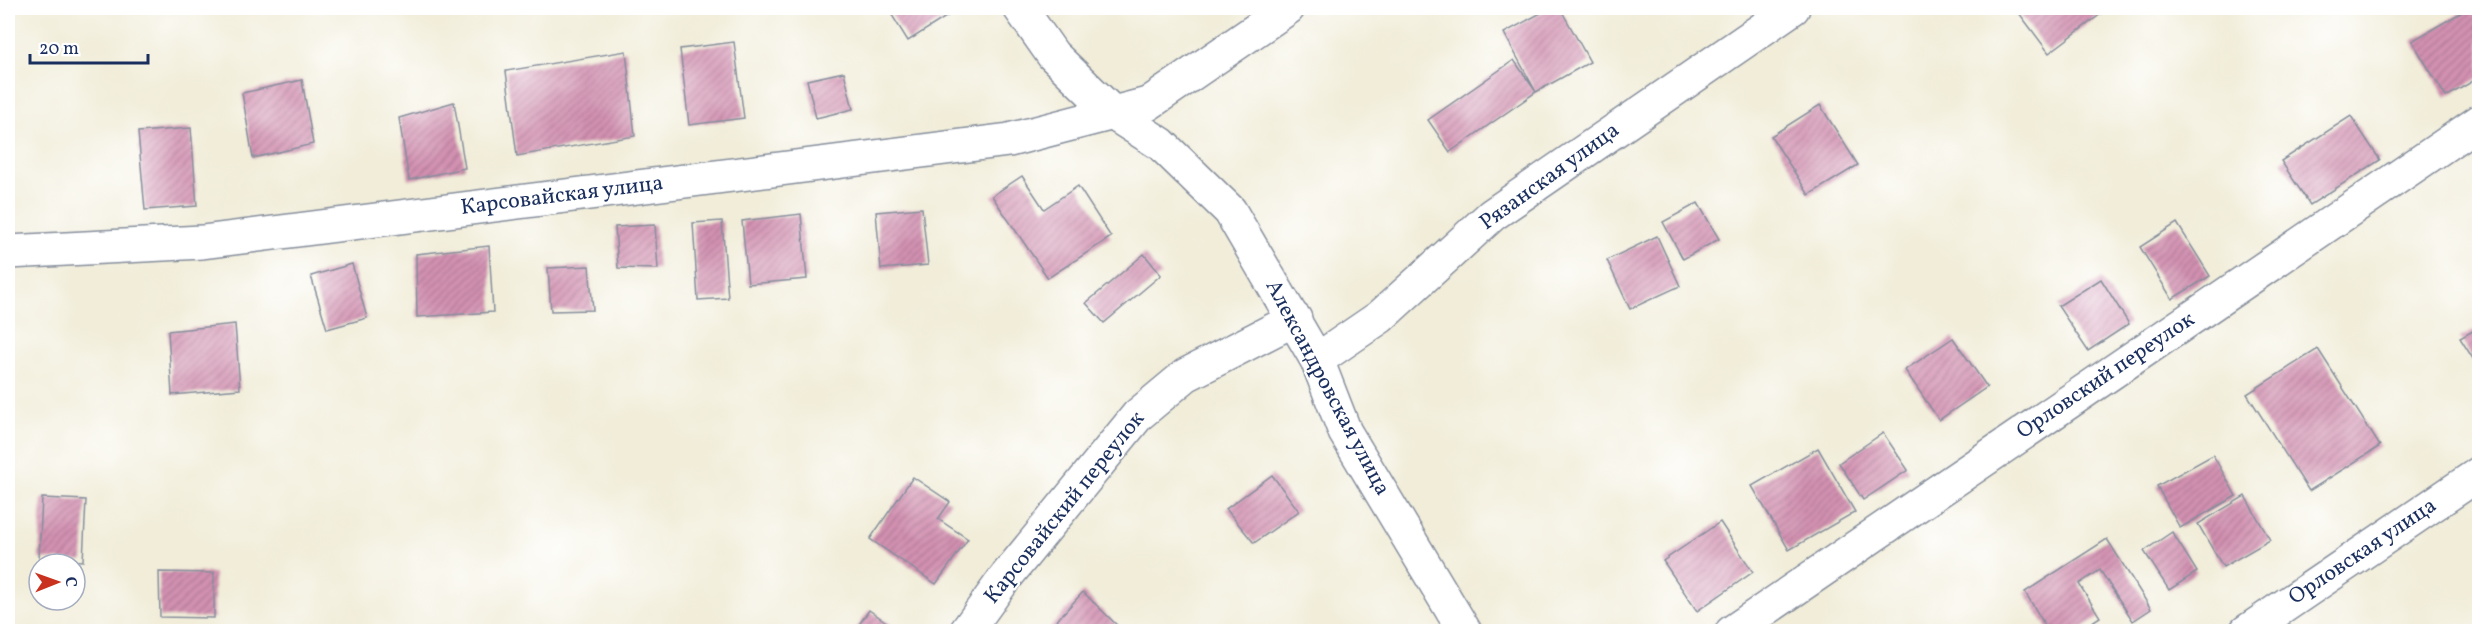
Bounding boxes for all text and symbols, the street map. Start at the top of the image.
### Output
scale bar [30,27,148,65]
text: 20 m [39,37,79,62]
street label: Рязанская улица [1474,116,1626,238]
street label: Карсовайская улица [459,168,665,224]
street label: Александровская улица [1257,275,1397,501]
street label: Орловский переулок [2011,305,2202,447]
street label: Карсовайский переулок [977,405,1153,611]
street label: Орловская улица [2283,491,2443,613]
north arrow [27,552,87,612]
text: С [59,576,81,587]

